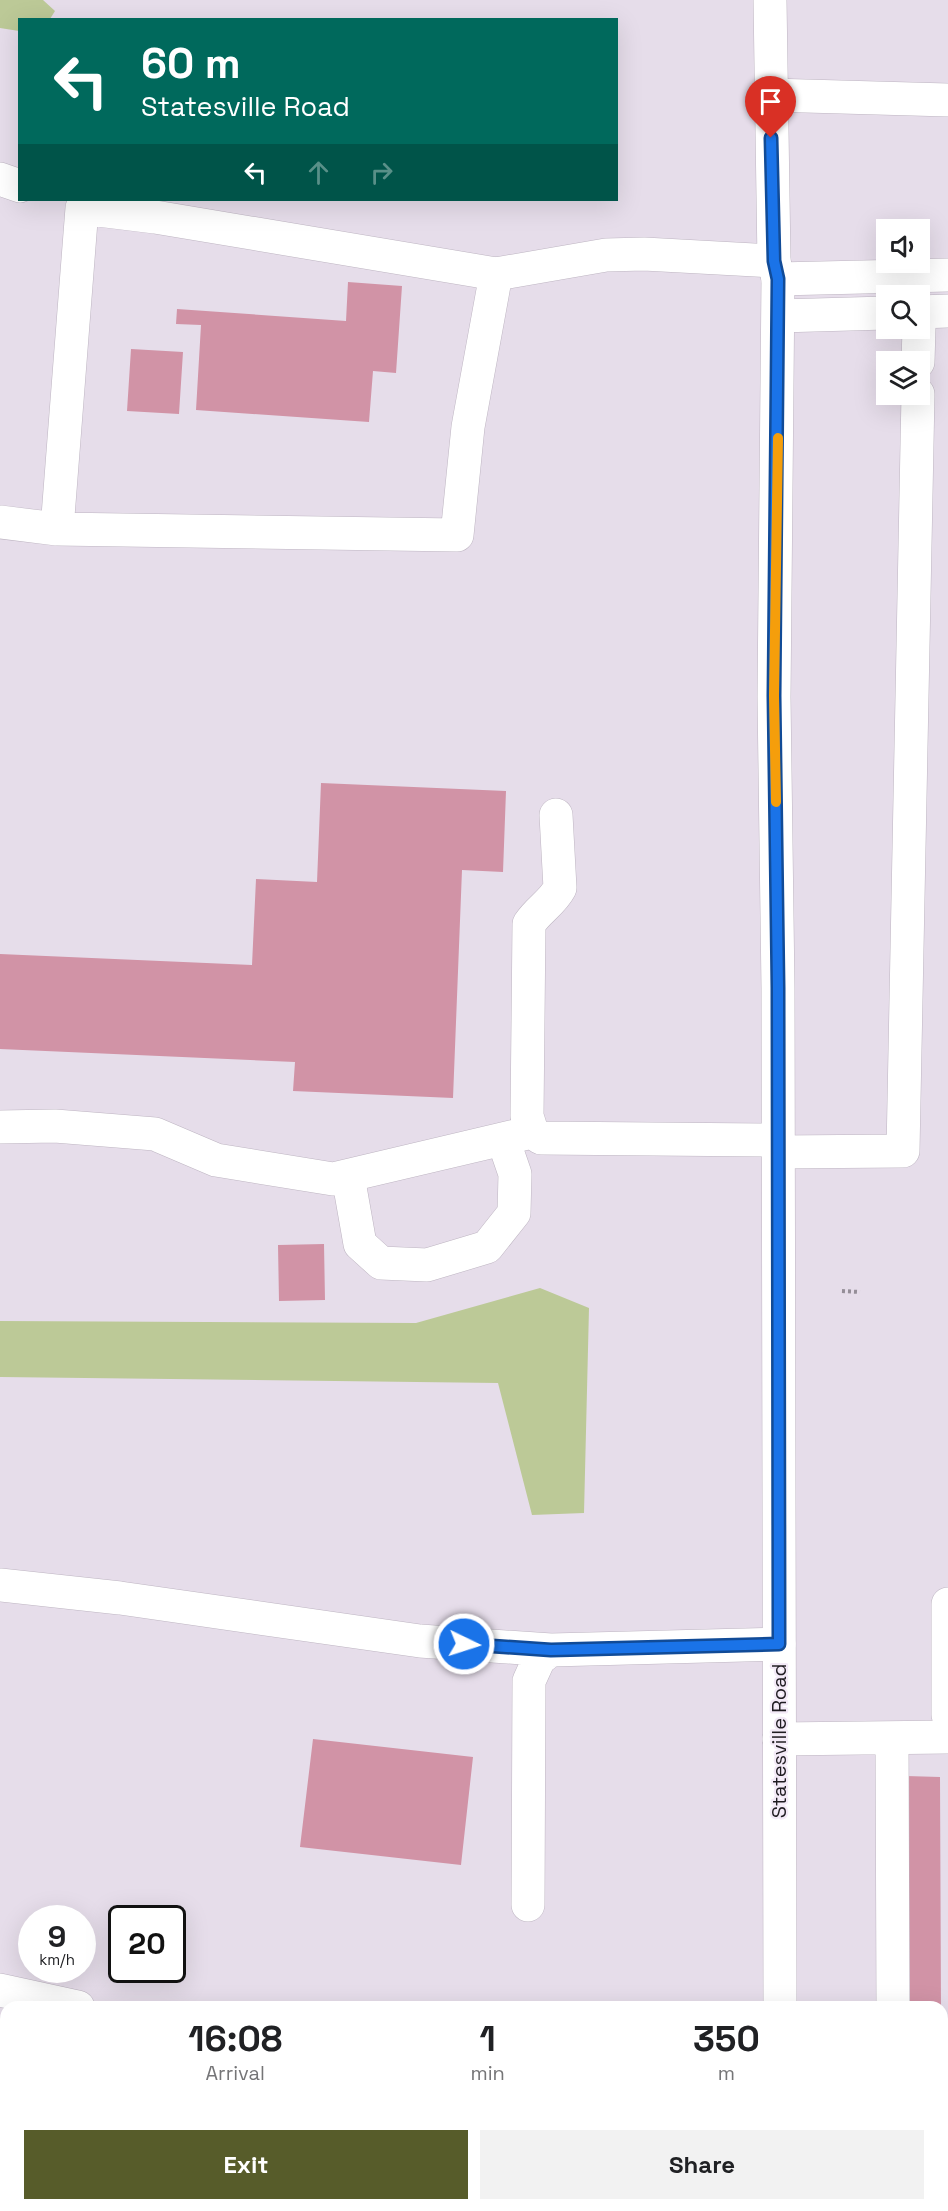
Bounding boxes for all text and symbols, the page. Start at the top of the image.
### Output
text: 60 m [141,37,241,90]
icon: left [42,42,120,120]
pin [745,76,796,138]
icon: arrive [754,85,787,118]
text: Statesville Road [141,89,350,124]
icon: left [239,156,272,189]
icon: ahead [302,156,335,189]
icon: right [365,156,398,189]
map controls [876,219,930,405]
button: sound [876,219,930,273]
button: search [876,285,930,339]
button: layers [876,351,930,405]
position arrow [432,1612,496,1676]
street label: Statesville Road [766,1664,792,1818]
speed limit sign: 20 [108,1905,186,1983]
text: 9 [48,1917,66,1956]
text: km/h [39,1950,75,1969]
text: 16:08 [188,2016,282,2062]
text: 1 [480,2016,496,2062]
text: 350 [693,2016,760,2062]
text: Arrival [206,2060,265,2086]
text: min [470,2060,505,2086]
text: m [718,2060,735,2086]
button: Exit [24,2130,468,2199]
button: Share [480,2130,924,2199]

